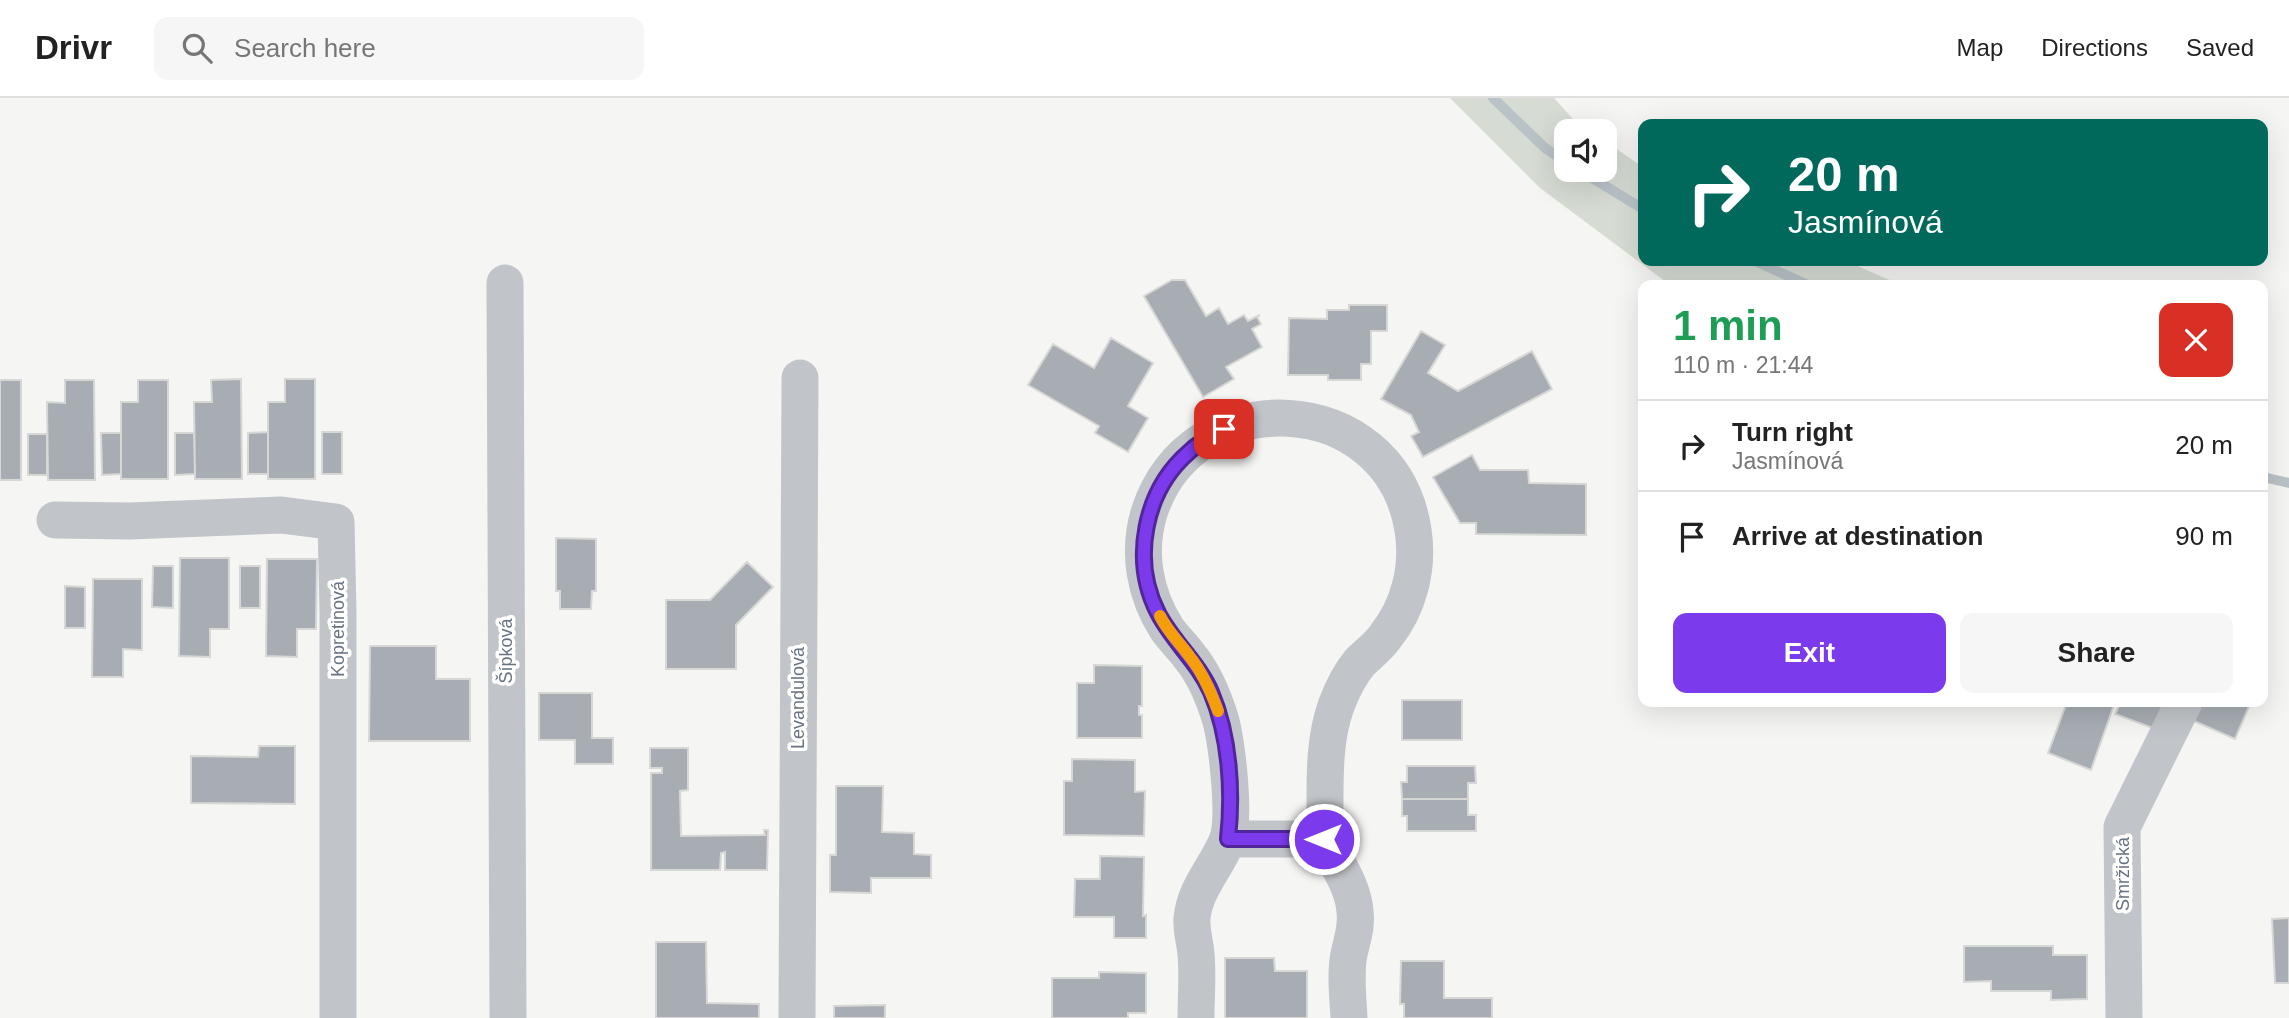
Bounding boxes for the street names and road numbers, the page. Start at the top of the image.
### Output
street label: Kopretinová [328,580,348,677]
street label: Šípková [495,617,516,684]
street label: Levandulová [788,646,808,749]
street label: Smržická [2113,836,2133,911]

